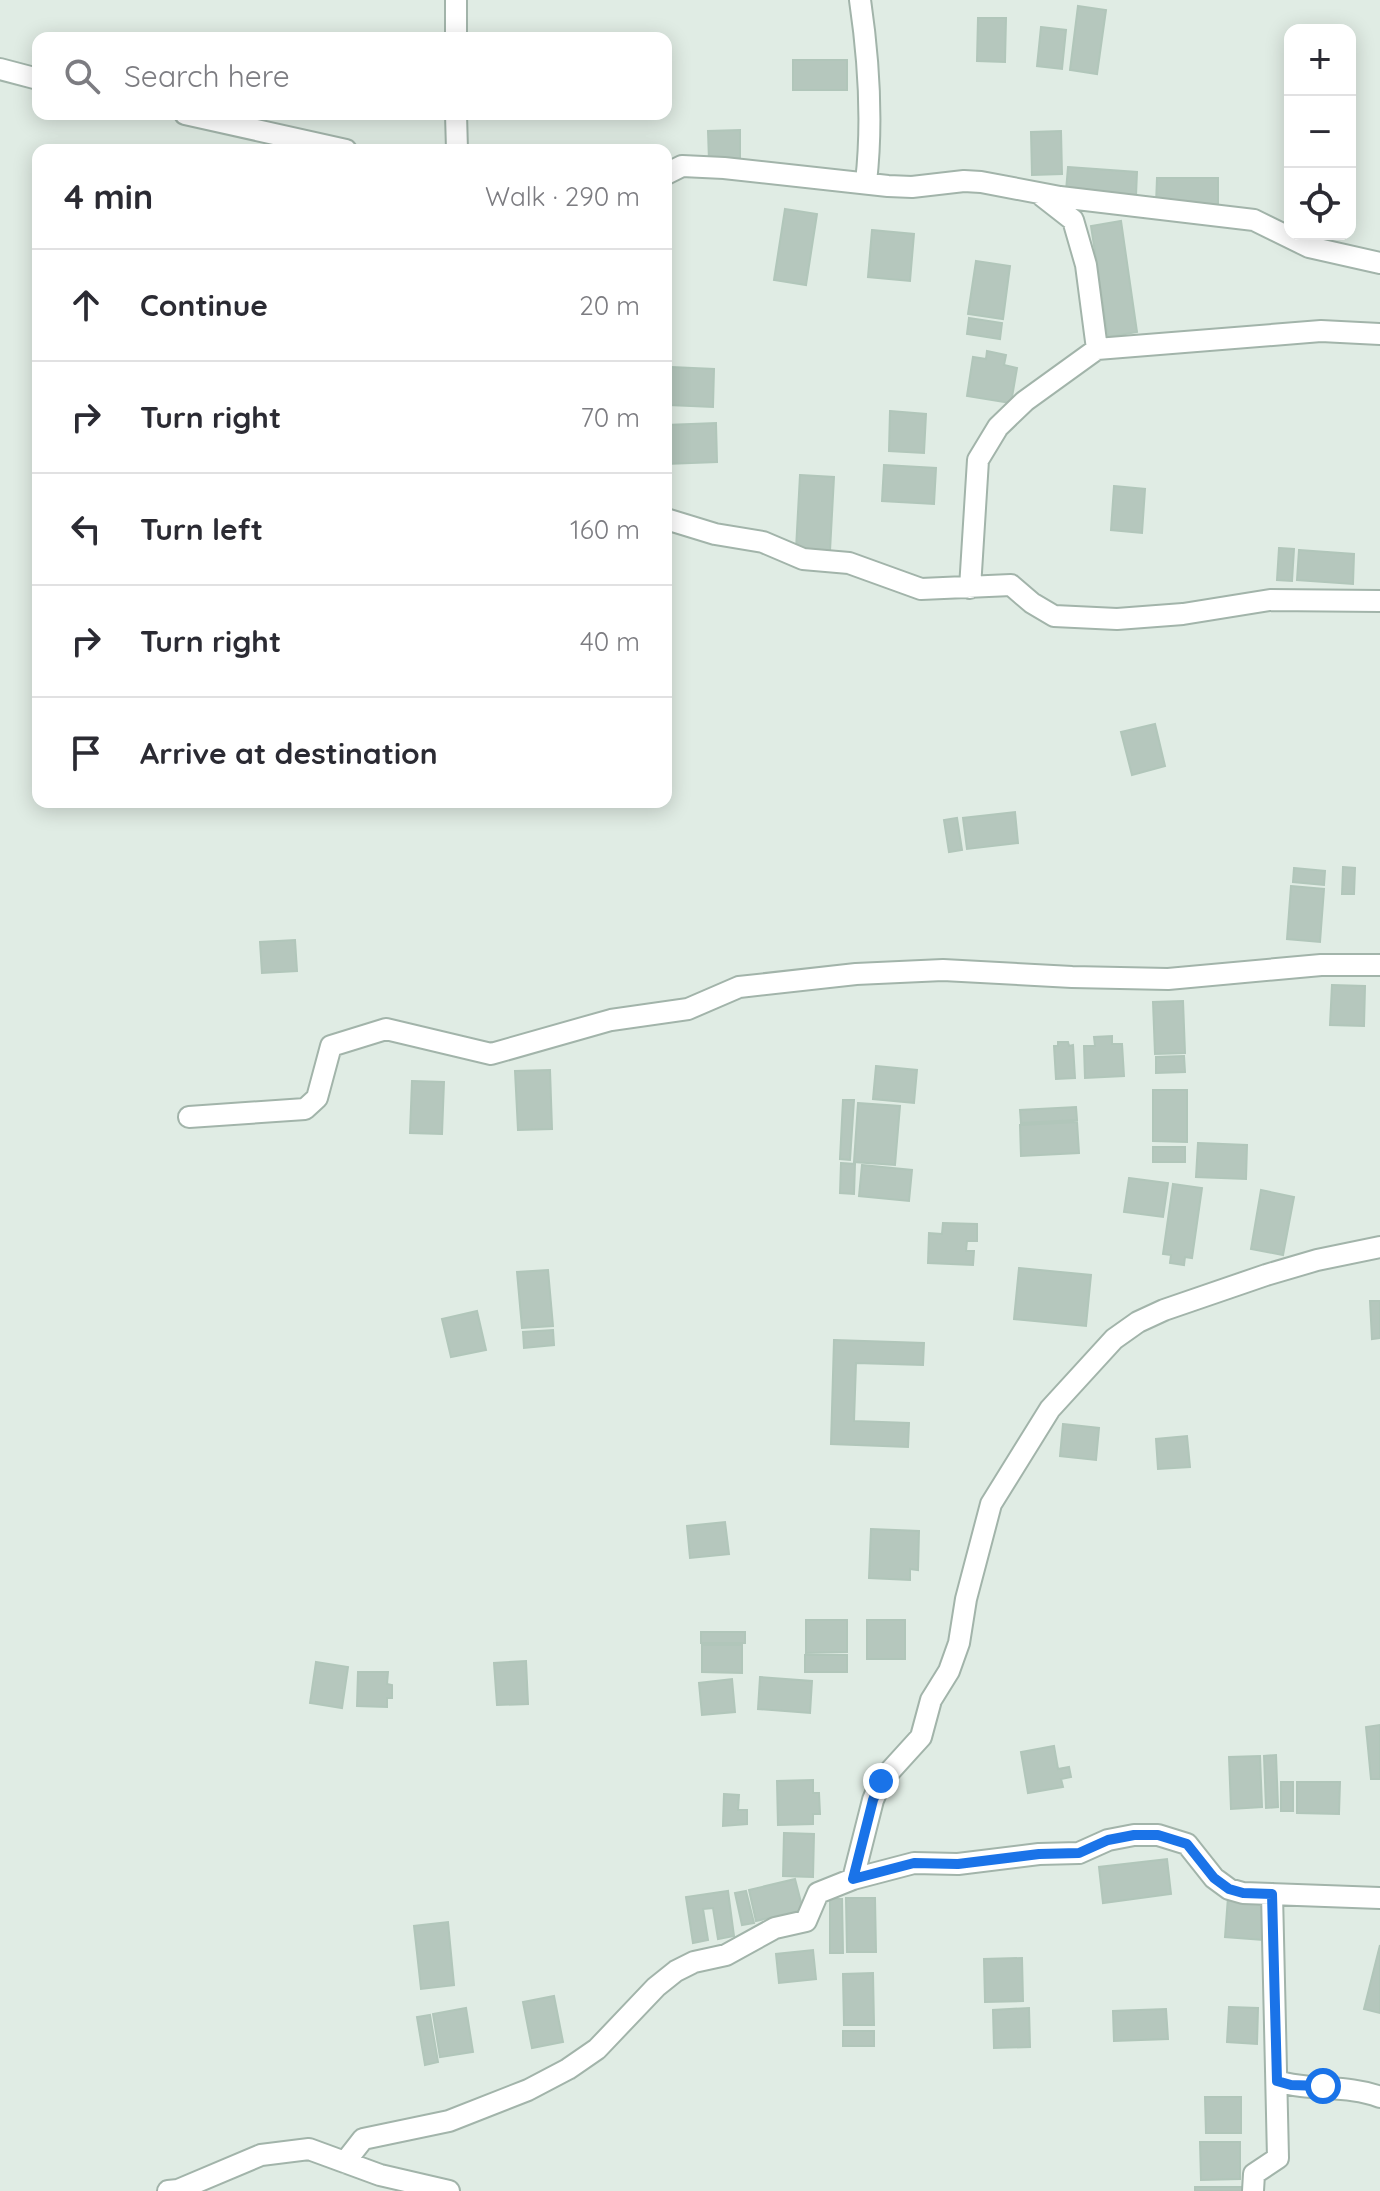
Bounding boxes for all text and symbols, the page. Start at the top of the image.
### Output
map controls [1284,24,1356,240]
button: + [1284,24,1356,96]
search box [32,32,672,120]
icon: search [60,54,104,98]
text: Search here [124,57,290,95]
button: − [1284,96,1356,168]
button: locate [1284,168,1356,240]
text: 4 min [64,175,153,218]
text: Walk · 290 m [485,180,640,213]
icon: ahead [64,283,108,327]
text: Continue [140,286,268,324]
text: 20 m [579,289,640,322]
icon: right [64,395,108,439]
text: Turn right [140,398,281,436]
text: 70 m [580,401,640,434]
icon: left [64,507,108,551]
text: Turn left [140,510,263,548]
text: 160 m [570,513,640,546]
icon: right [64,619,108,663]
text: Turn right [140,622,281,660]
text: 40 m [580,625,640,658]
icon: arrive [64,731,108,775]
text: Arrive at destination [140,734,438,772]
route end [863,1763,899,1799]
route start [1305,2068,1341,2104]

